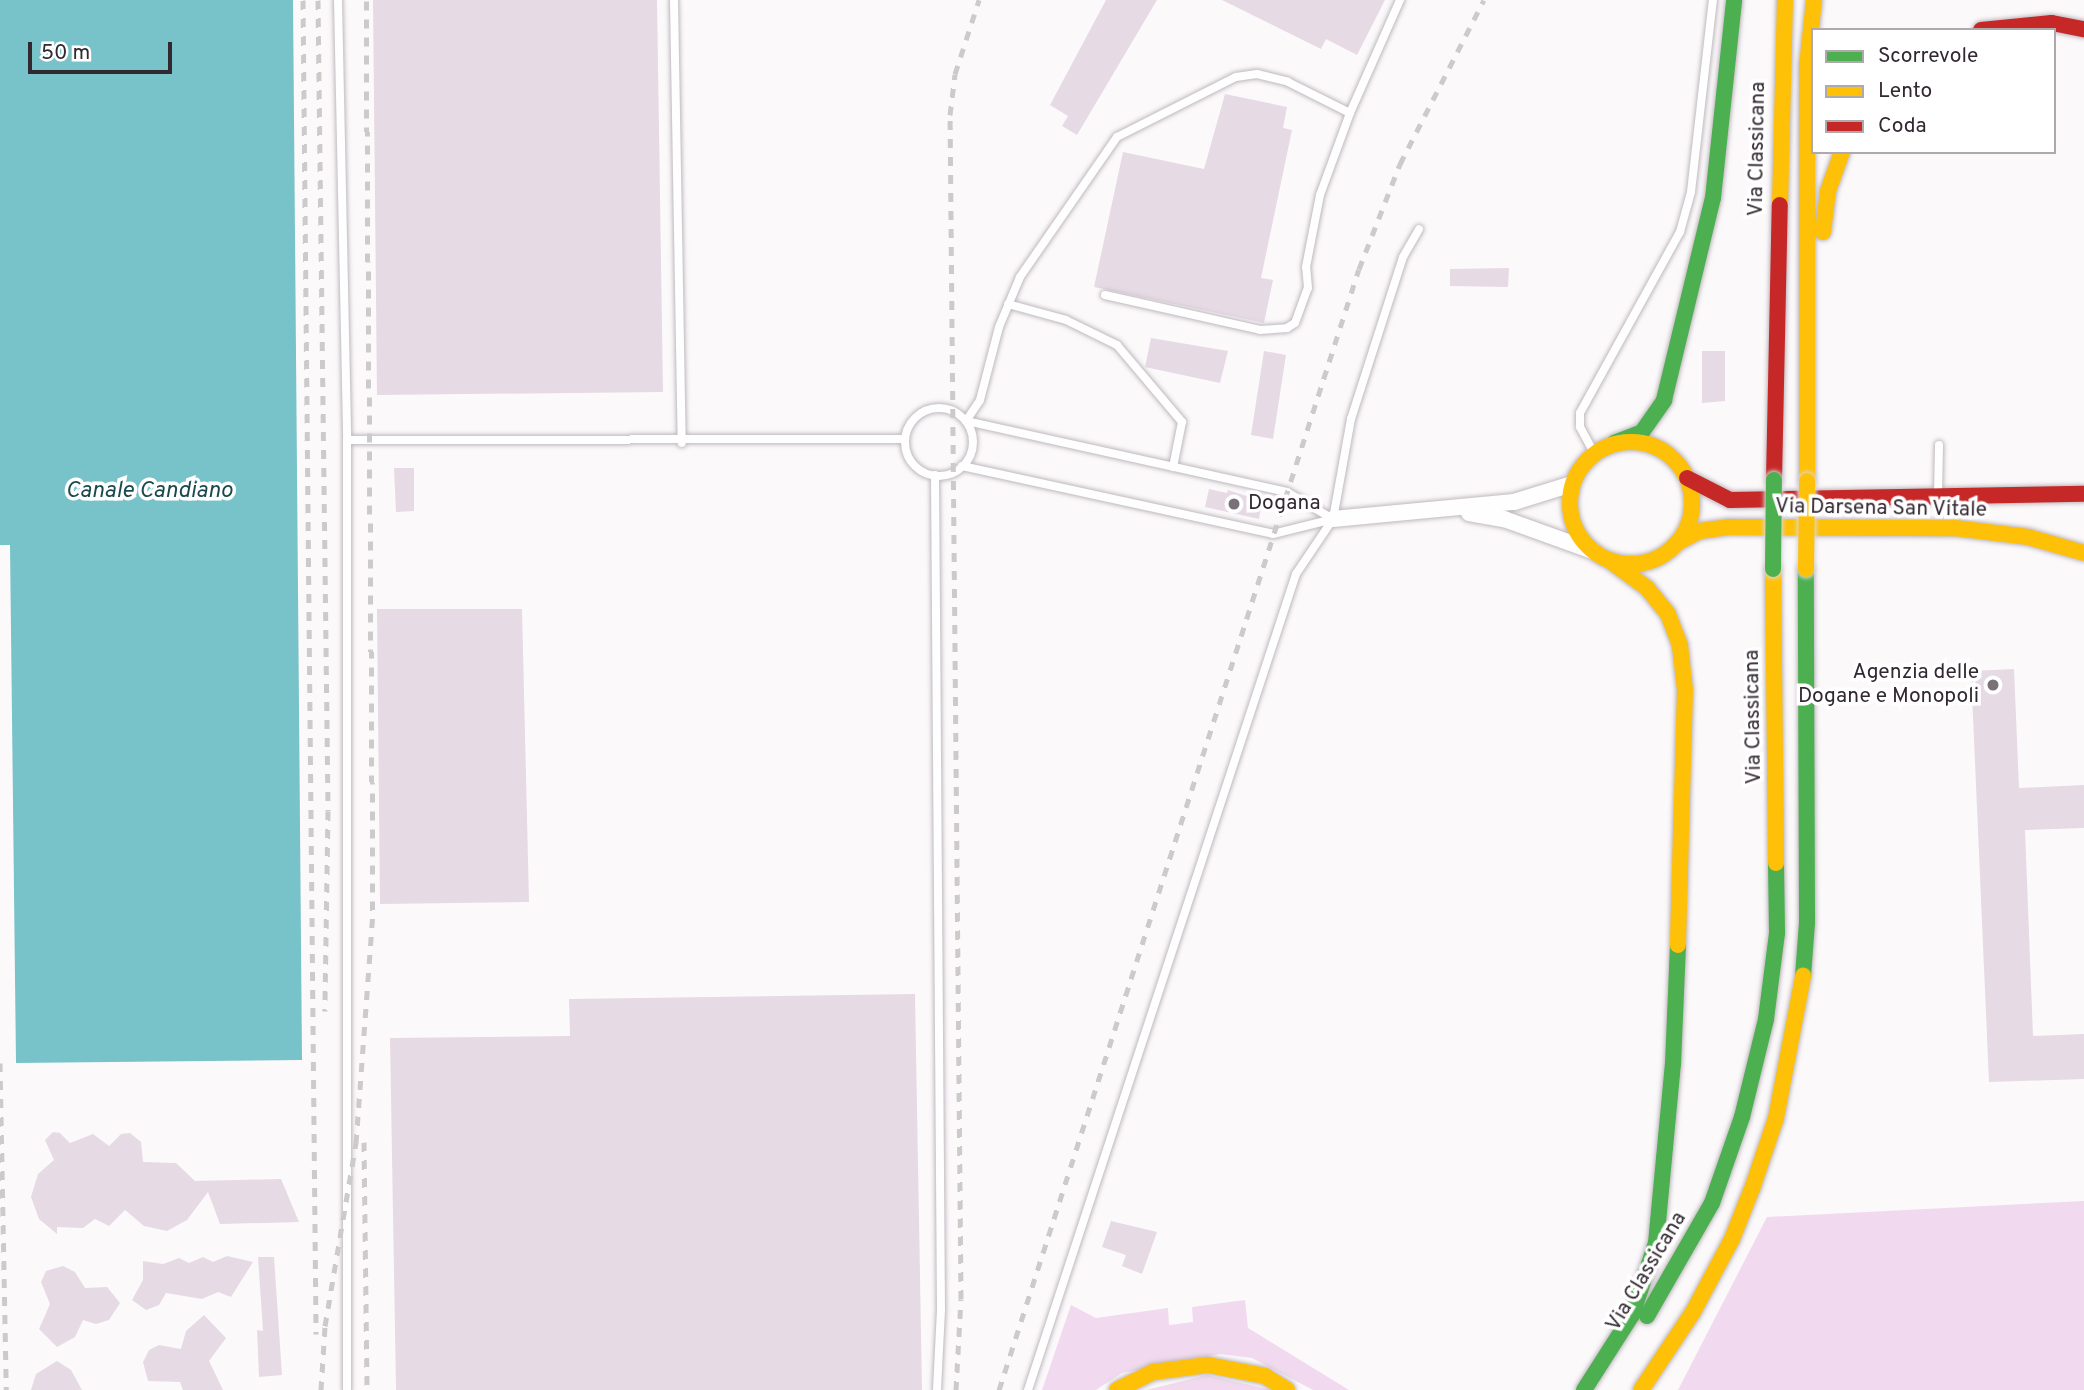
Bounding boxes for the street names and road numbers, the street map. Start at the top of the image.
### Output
street label: Via Classicana [1744,81,1772,217]
street label: Via Darsena San Vitale [1775,495,1987,523]
street label: Via Classicana [1740,649,1768,785]
street label: Via Classicana [1601,1208,1693,1336]

